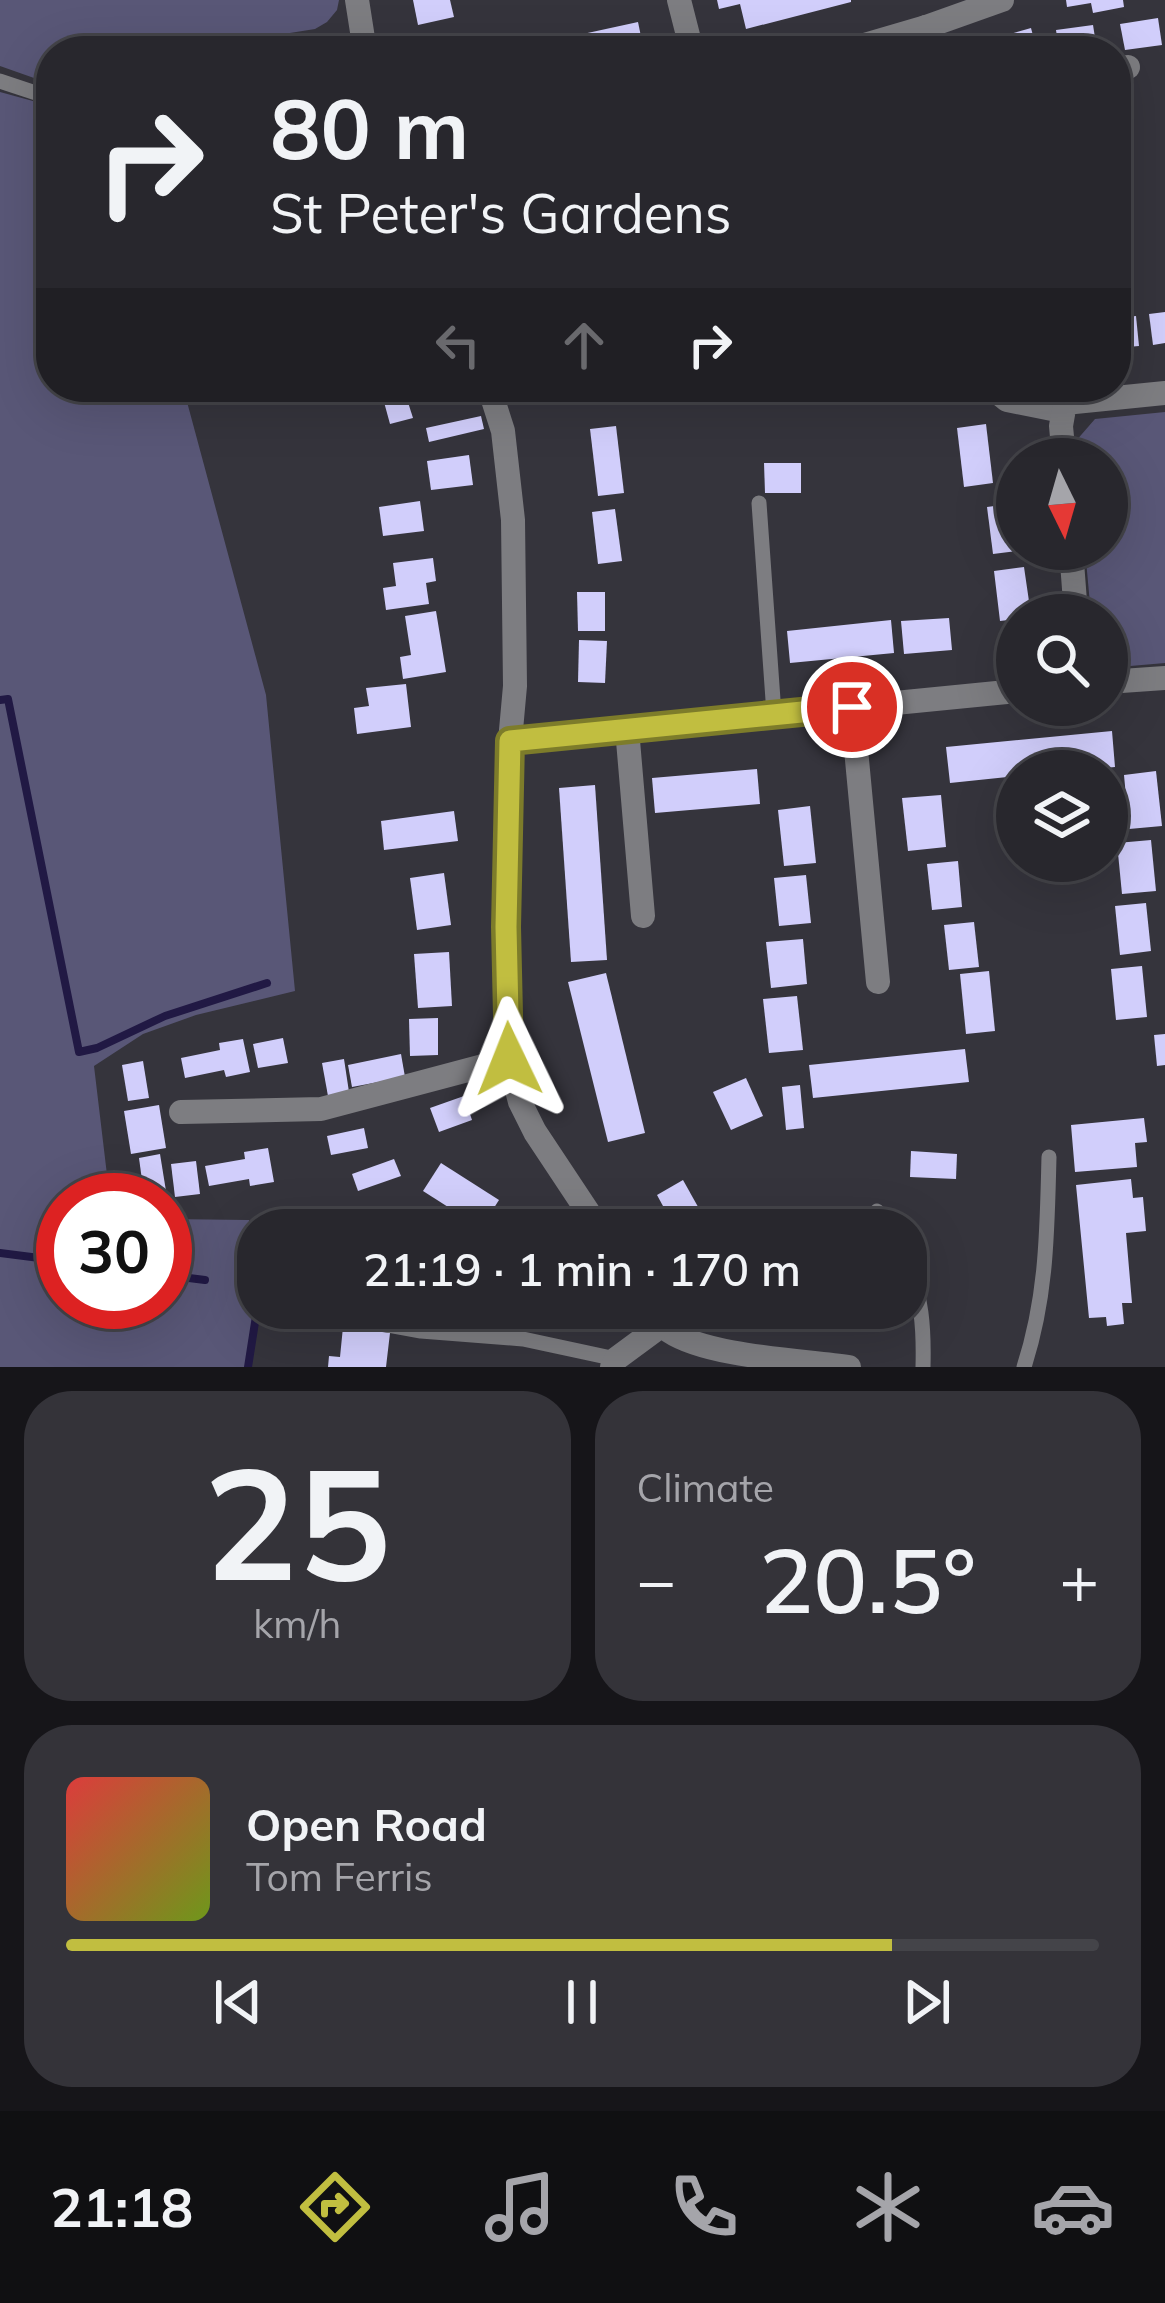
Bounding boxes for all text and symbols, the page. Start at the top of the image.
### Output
text: 80 m [270,75,469,180]
icon: right [72,84,228,240]
text: St Peter's Gardens [270,179,732,247]
icon: left [425,312,491,378]
icon: ahead [551,312,617,378]
icon: right [677,312,743,378]
north arrow [996,438,1128,570]
map controls [996,438,1128,882]
button: search [996,594,1128,726]
pin [801,656,903,758]
icon: arrive [819,674,885,740]
button: layers [996,750,1128,882]
position arrow [446,996,572,1122]
speed limit sign: 30 [36,1173,192,1329]
text: 21:19 · 1 min · 170 m [363,1241,801,1297]
text: 25 [204,1423,391,1619]
text: Climate [637,1463,774,1512]
text: 20.5° [759,1523,976,1636]
text: − [637,1538,676,1621]
text: + [1059,1538,1099,1621]
text: km/h [253,1599,341,1648]
text: Open Road [246,1796,487,1852]
text: Tom Ferris [246,1852,433,1901]
icon: previous [205,1969,271,2035]
icon: pause [549,1969,615,2035]
icon: next [894,1969,960,2035]
icon: directions [293,2165,377,2249]
icon: music [478,2165,562,2249]
icon: phone [662,2165,746,2249]
icon: climate [846,2165,930,2249]
icon: car [1031,2165,1115,2249]
text: 21:18 [50,2173,193,2241]

